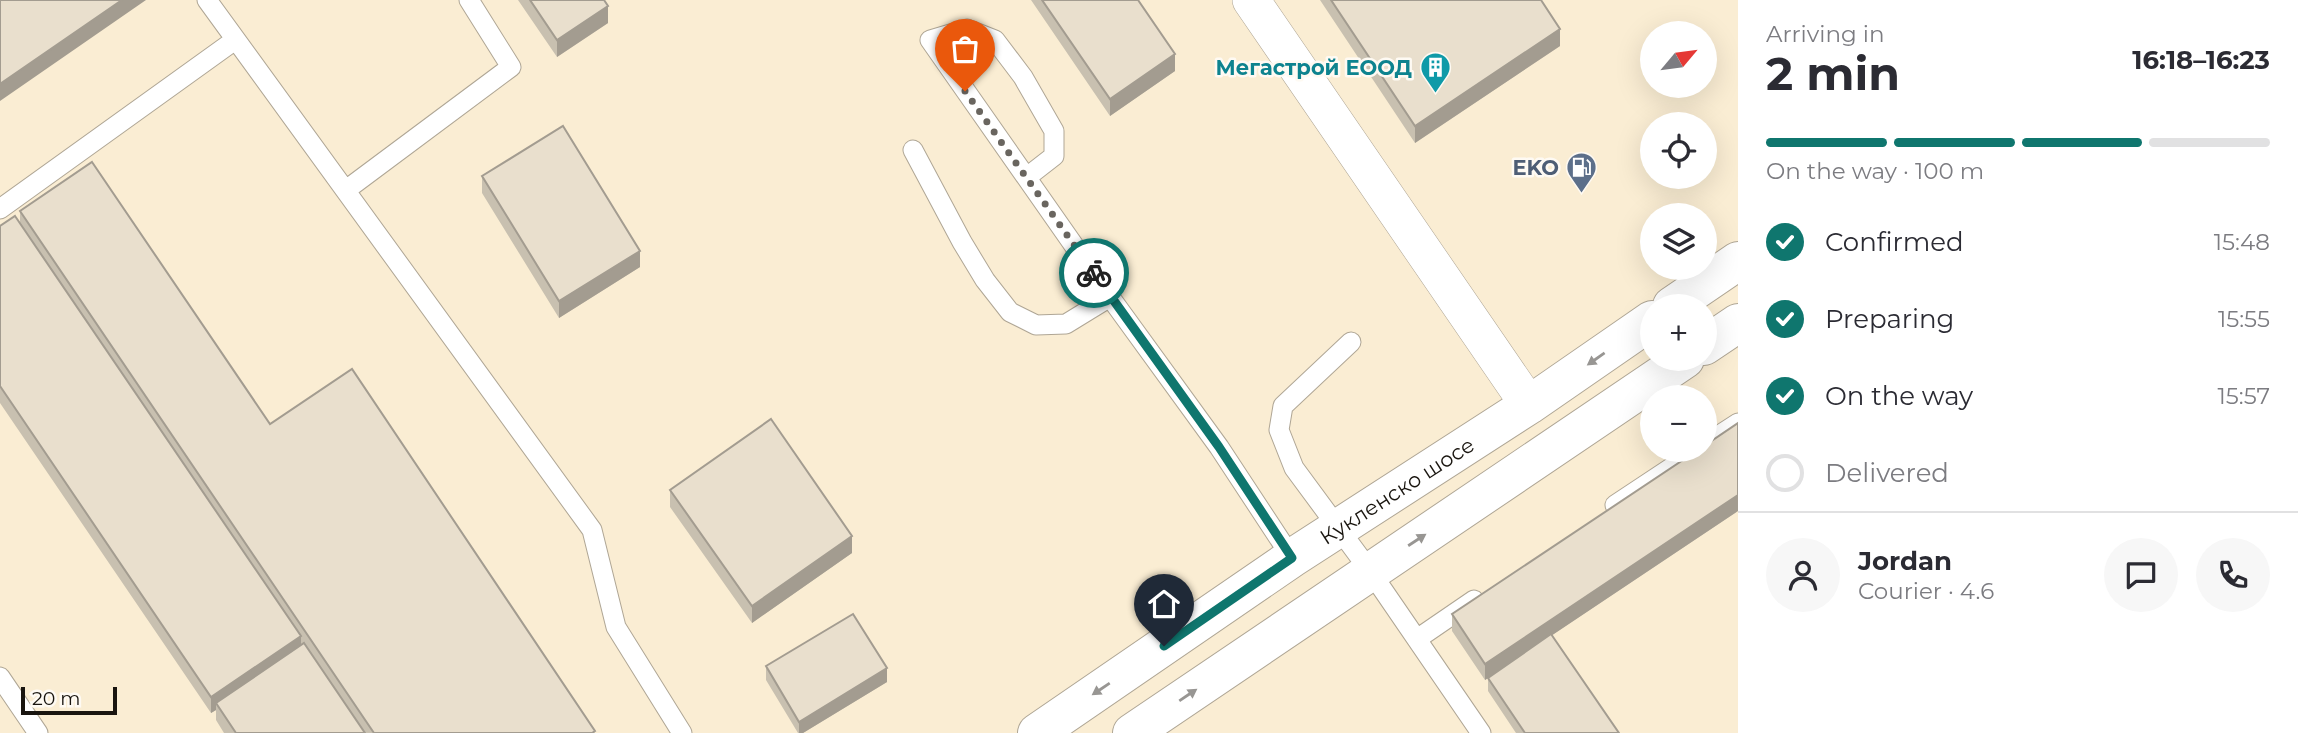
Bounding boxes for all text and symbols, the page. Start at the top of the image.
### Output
pin [935,19,995,91]
text: Arriving in [1766,20,1885,48]
north arrow [1640,21,1717,98]
map controls [1640,21,1717,462]
icon: bag [946,30,984,68]
text: 16:18–16:23 [2132,44,2270,76]
text: 2 min [1766,45,1900,102]
building icon: Мегастрой ЕООД [1418,50,1452,94]
place label: Мегастрой ЕООД [1215,55,1412,80]
button: locate [1640,112,1717,189]
fuel station icon: EKO [1565,150,1599,194]
place label: EKO [1512,155,1559,180]
text: On the way · 100 m [1766,157,1984,185]
button: layers [1640,203,1717,280]
icon: check [1766,223,1804,261]
text: Confirmed [1825,226,1964,258]
text: 15:48 [2214,228,2270,256]
courier [1059,238,1129,308]
icon: bike [1075,254,1113,292]
button: + [1640,294,1717,371]
icon: check [1766,300,1804,338]
text: Preparing [1825,303,1954,335]
text: 15:55 [2218,305,2270,333]
one-way arrow [1587,352,1605,366]
icon: check [1766,377,1804,415]
text: On the way [1825,380,1973,412]
text: 15:57 [2218,382,2270,410]
button: − [1640,385,1717,462]
street label: Кукленско шосе [1315,431,1479,549]
text: Delivered [1825,457,1949,489]
one-way arrow [1408,534,1427,547]
button: person [1766,538,1840,612]
button: chat [2104,538,2178,612]
button: phone [2196,538,2270,612]
text: Jordan [1858,545,1952,577]
pin [1134,574,1194,646]
text: Courier · 4.6 [1858,577,1994,605]
icon: home [1145,585,1183,623]
one-way arrow [1092,682,1110,696]
scale bar [21,684,117,716]
text: 20 m [32,687,80,710]
one-way arrow [1178,688,1198,701]

